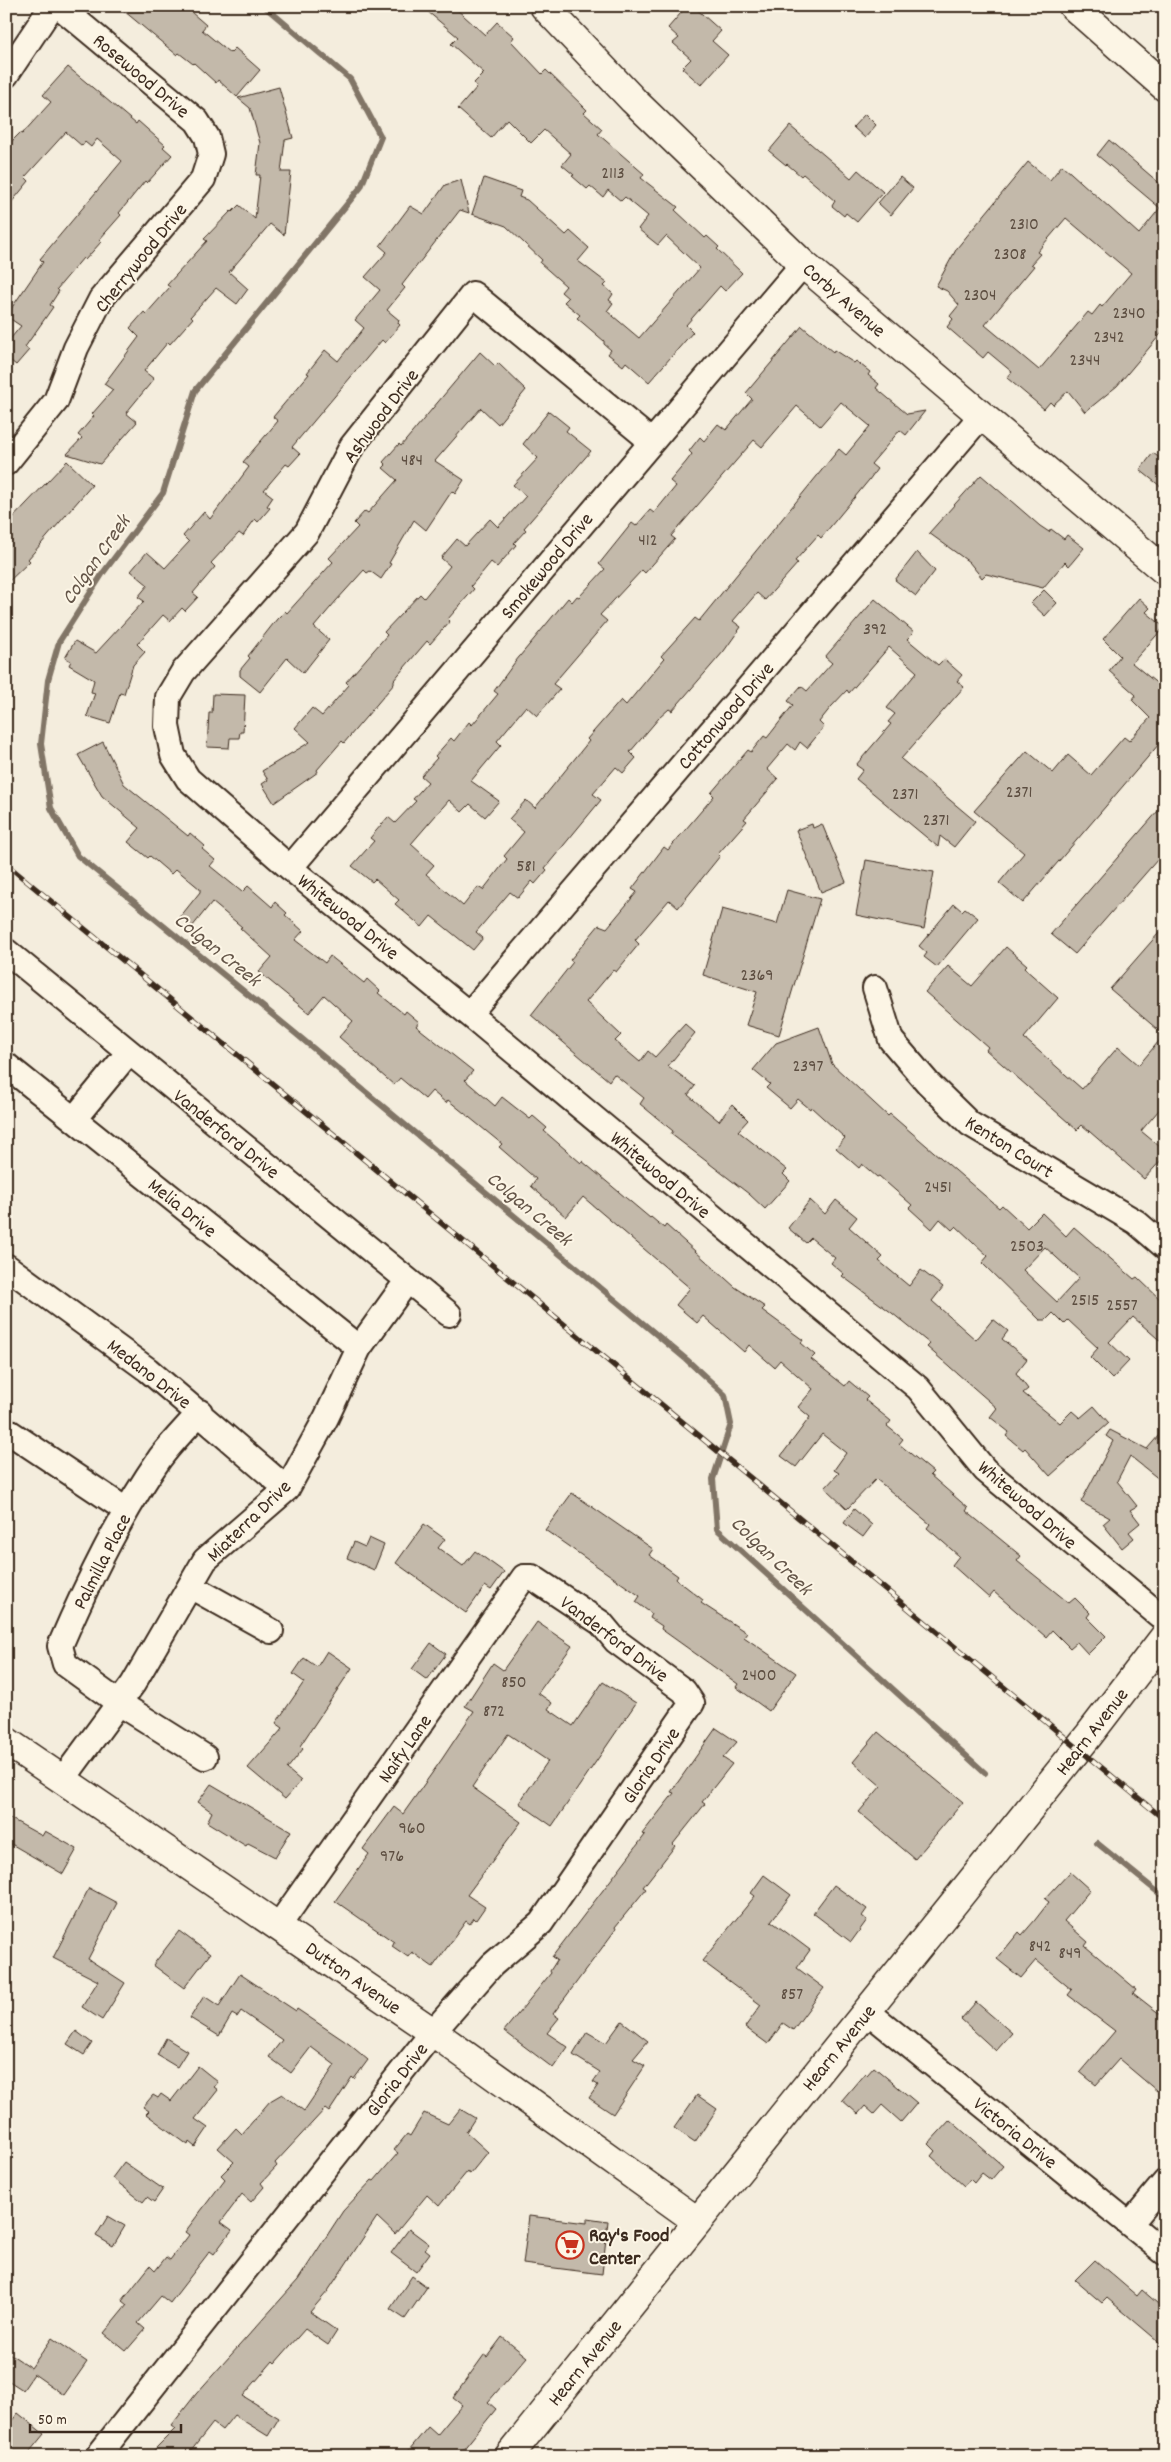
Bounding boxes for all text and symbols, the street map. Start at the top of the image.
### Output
street label: Rosewood Drive [85,28,195,126]
house number: 2113 [601,162,625,187]
street label: Cherrywood Drive [89,198,195,320]
house number: 2310 [1009,213,1039,238]
house number: 2308 [994,243,1026,268]
street label: Corby Avenue [795,257,891,346]
house number: 2304 [963,284,997,309]
house number: 2340 [1112,302,1146,327]
house number: 2342 [1093,326,1125,351]
house number: 2344 [1070,349,1100,374]
street label: Ashwood Drive [338,364,427,470]
house number: 484 [401,449,423,474]
street label: Smokewood Drive [495,507,601,626]
water label: Colgan Creek [55,508,141,612]
house number: 412 [638,529,658,554]
house number: 392 [863,618,887,643]
street label: Cottonwood Drive [672,657,782,777]
house number: 2371 [1006,781,1032,806]
house number: 2371 [892,783,918,808]
house number: 2371 [923,809,949,834]
house number: 581 [516,855,536,880]
street label: Whitewood Drive [290,869,404,968]
water label: Colgan Creek [166,907,268,997]
house number: 2369 [741,964,773,989]
house number: 2397 [793,1055,824,1080]
street label: Vanderford Drive [166,1084,284,1187]
street label: Kenton Court [959,1110,1058,1187]
street label: Whitewood Drive [603,1126,716,1227]
water label: Colgan Creek [479,1166,579,1257]
street label: Melia Drive [141,1173,222,1246]
house number: 2451 [924,1176,952,1201]
house number: 2503 [1010,1235,1044,1260]
house number: 2515 [1071,1289,1099,1314]
house number: 2557 [1106,1294,1138,1319]
street label: Medano Drive [100,1333,197,1417]
street label: Whitewood Drive [970,1455,1082,1558]
street label: Miaterra Drive [201,1474,299,1570]
street label: Palmilla Place [68,1509,140,1615]
water label: Colgan Creek [722,1510,819,1606]
street label: Vanderford Drive [553,1590,674,1691]
house number: 2400 [742,1664,776,1689]
house number: 850 [501,1671,527,1696]
street label: Hearn Avenue [1050,1683,1137,1783]
house number: 872 [483,1700,505,1725]
street label: Naify Lane [373,1709,440,1790]
street label: Gloria Drive [616,1722,689,1811]
house number: 960 [399,1817,425,1842]
house number: 976 [380,1845,404,1870]
house number: 842 [1029,1935,1051,1960]
street label: Dutton Avenue [299,1936,406,2023]
house number: 849 [1059,1942,1081,1967]
house number: 857 [781,1983,803,2008]
street label: Hearn Avenue [797,1999,884,2098]
street label: Gloria Drive [360,2038,436,2124]
street label: Victoria Drive [966,2092,1062,2177]
place label: Ray's Food Center [589,2223,669,2274]
supermarket icon: Ray's Food Center [555,2230,585,2260]
street label: Hearn Avenue [543,2314,630,2413]
scale bar [30,2402,181,2434]
text: 50 m [38,2410,67,2432]

